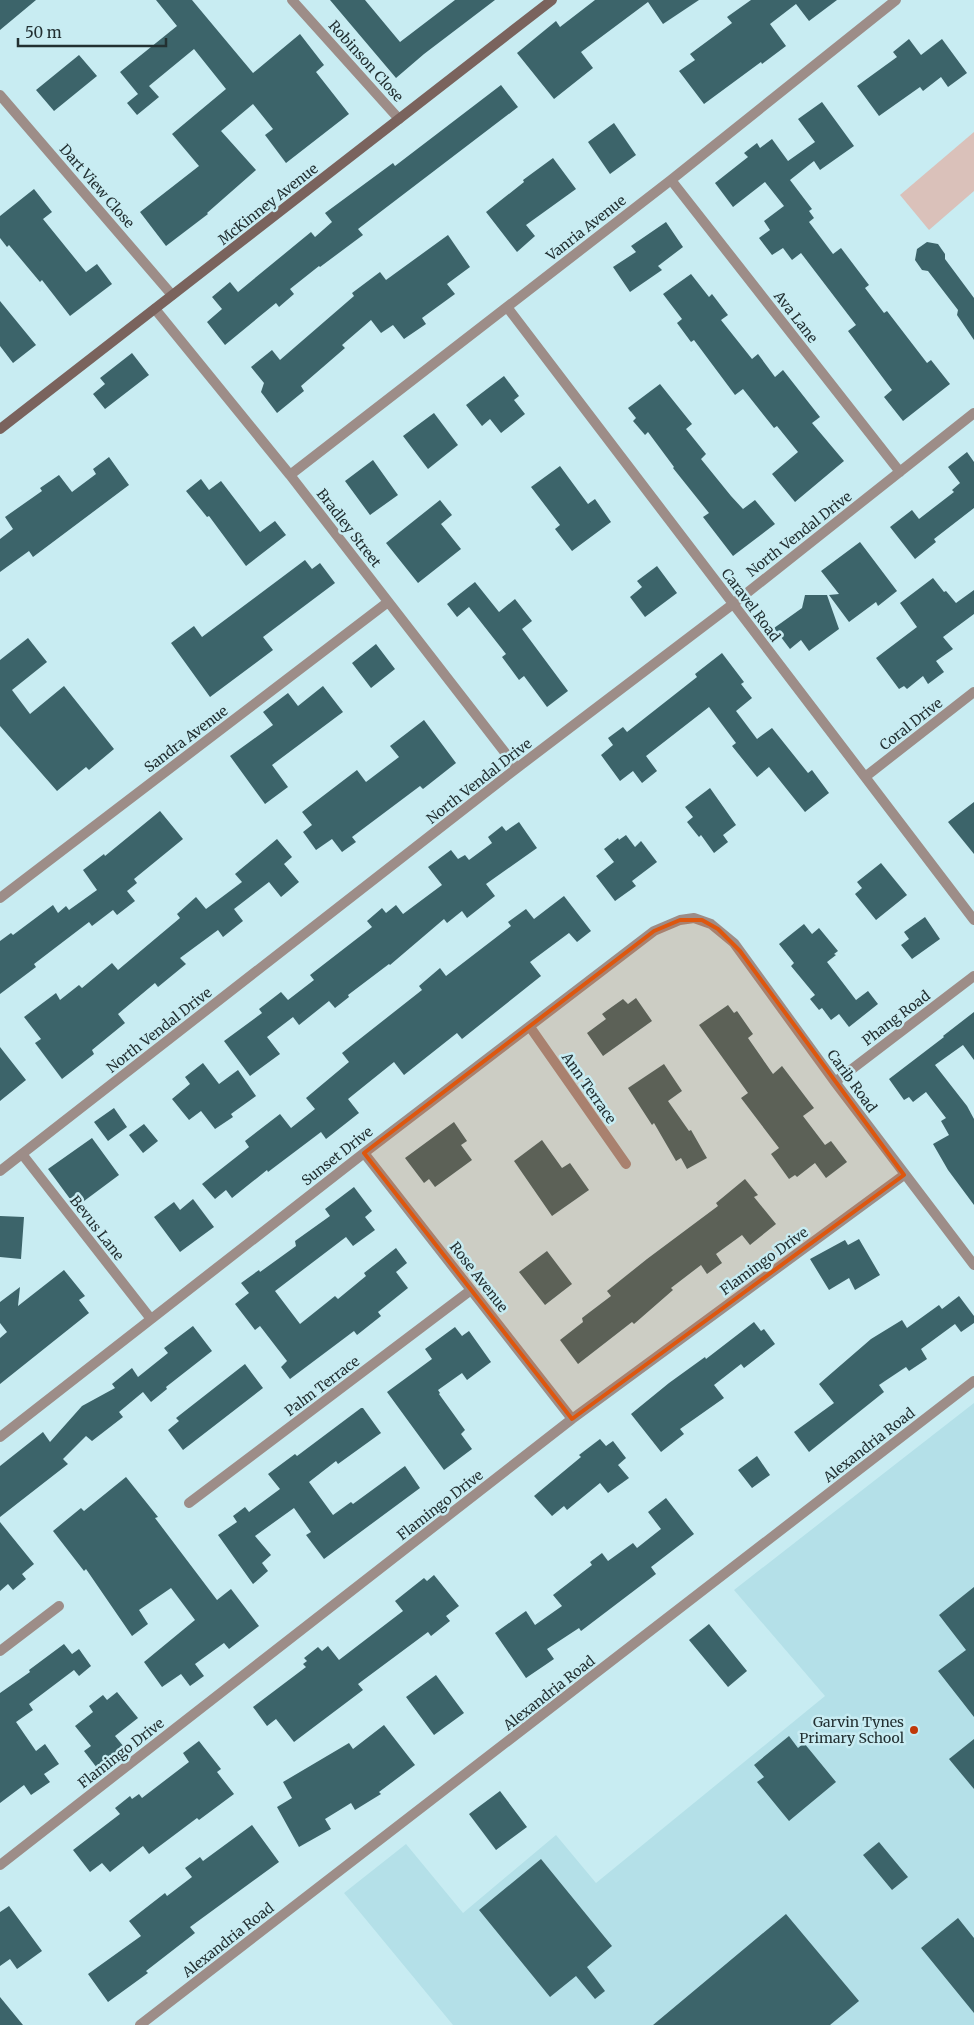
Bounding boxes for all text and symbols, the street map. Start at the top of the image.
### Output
scale bar [18,15,165,47]
street label: Robinson Close [325,17,407,105]
text: 50 m [25,23,62,42]
street label: Dart View Close [56,140,138,232]
street label: McKinney Avenue [215,159,321,249]
street label: Vanria Avenue [542,191,629,265]
street label: Ava Lane [770,287,822,347]
street label: Bradley Street [313,485,386,571]
street label: North Vendal Drive [743,487,855,581]
street label: Caravel Road [718,565,785,646]
street label: Coral Drive [876,694,946,754]
street label: Sandra Avenue [141,702,231,776]
street label: North Vendal Drive [423,734,535,828]
street label: North Vendal Drive [103,983,215,1077]
street label: Phang Road [858,986,934,1049]
street label: Carib Road [823,1046,881,1116]
street label: Ann Terrace [557,1048,620,1127]
street label: Sunset Drive [298,1123,376,1189]
street label: Bevus Lane [66,1192,128,1264]
street label: Flamingo Drive [717,1223,811,1299]
street label: Rose Avenue [446,1238,512,1316]
street label: Palm Terrace [281,1352,363,1420]
street label: Alexandria Road [819,1403,919,1487]
street label: Flamingo Drive [393,1466,487,1544]
street label: Alexandria Road [499,1651,599,1735]
place label: Garvin Tynes Primary School [799,1713,905,1747]
street label: Flamingo Drive [74,1714,168,1792]
marker: Garvin Tynes Primary School [908,1724,920,1736]
street label: Alexandria Road [178,1898,278,1982]

